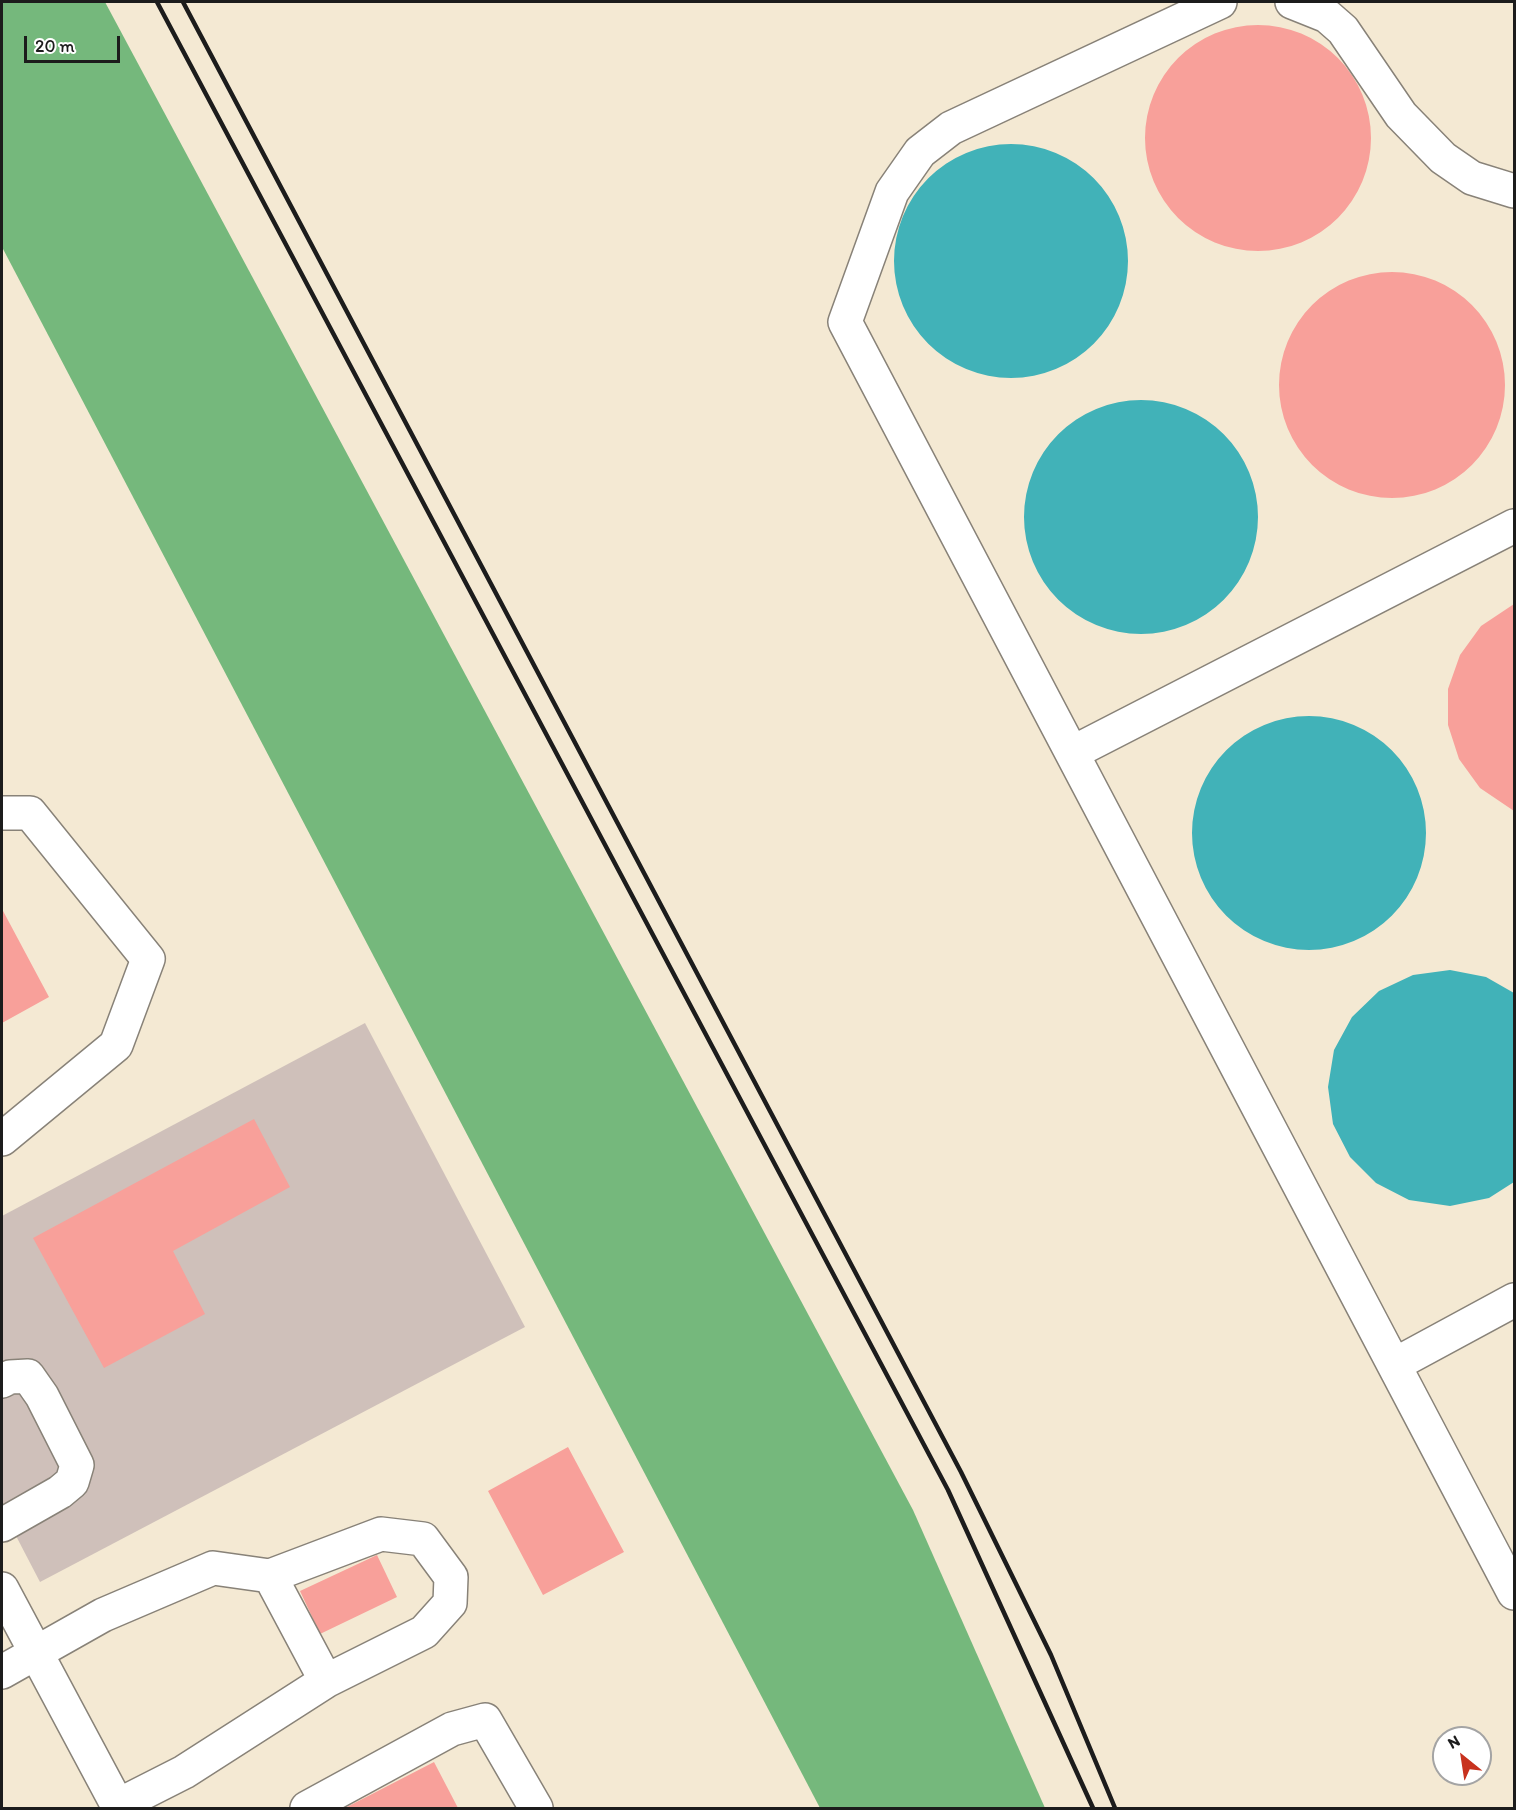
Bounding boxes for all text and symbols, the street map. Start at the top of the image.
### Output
scale bar [27,24,123,62]
text: 20 m [35,35,75,57]
north arrow [1432,1726,1492,1786]
text: N [1444,1731,1463,1753]

